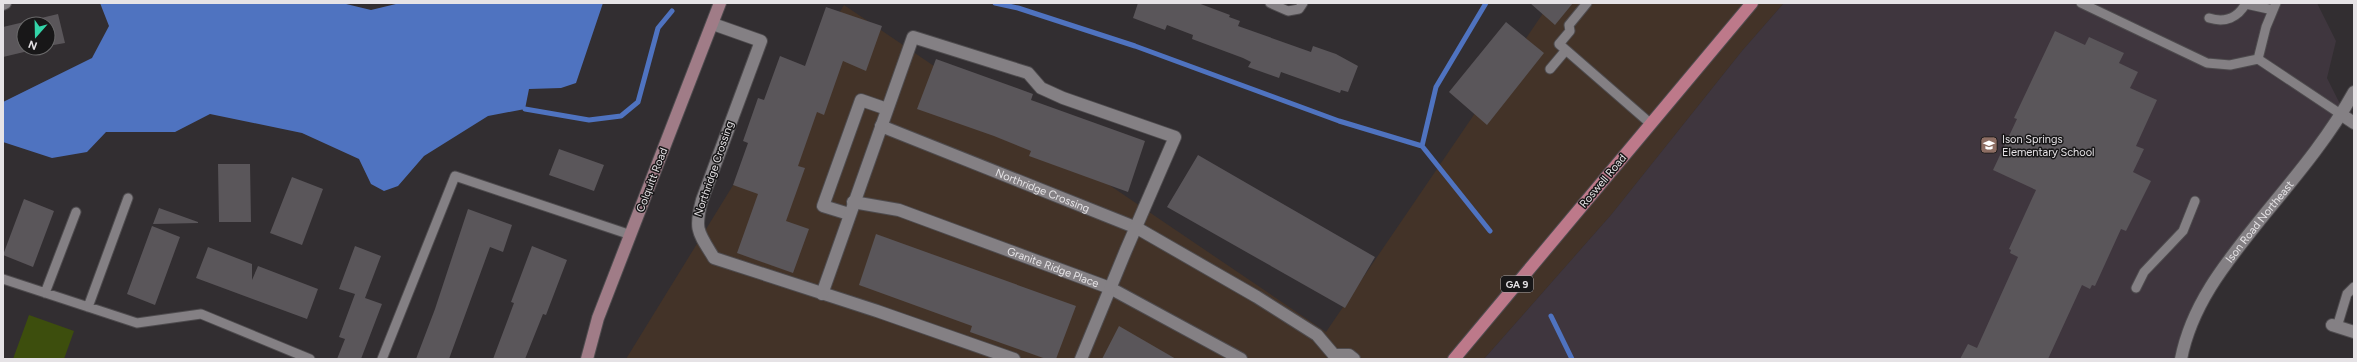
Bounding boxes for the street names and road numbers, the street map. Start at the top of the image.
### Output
street label: Northridge Crossing [692,119,736,219]
street label: Colquitt Road [634,146,670,214]
street label: Roswell Road [1577,152,1629,210]
street label: Northridge Crossing [994,166,1092,215]
street label: Ison Road Northeast [2223,178,2296,265]
street label: Granite Ridge Place [1005,244,1101,290]
road number: GA 9 [1501,276,1533,292]

